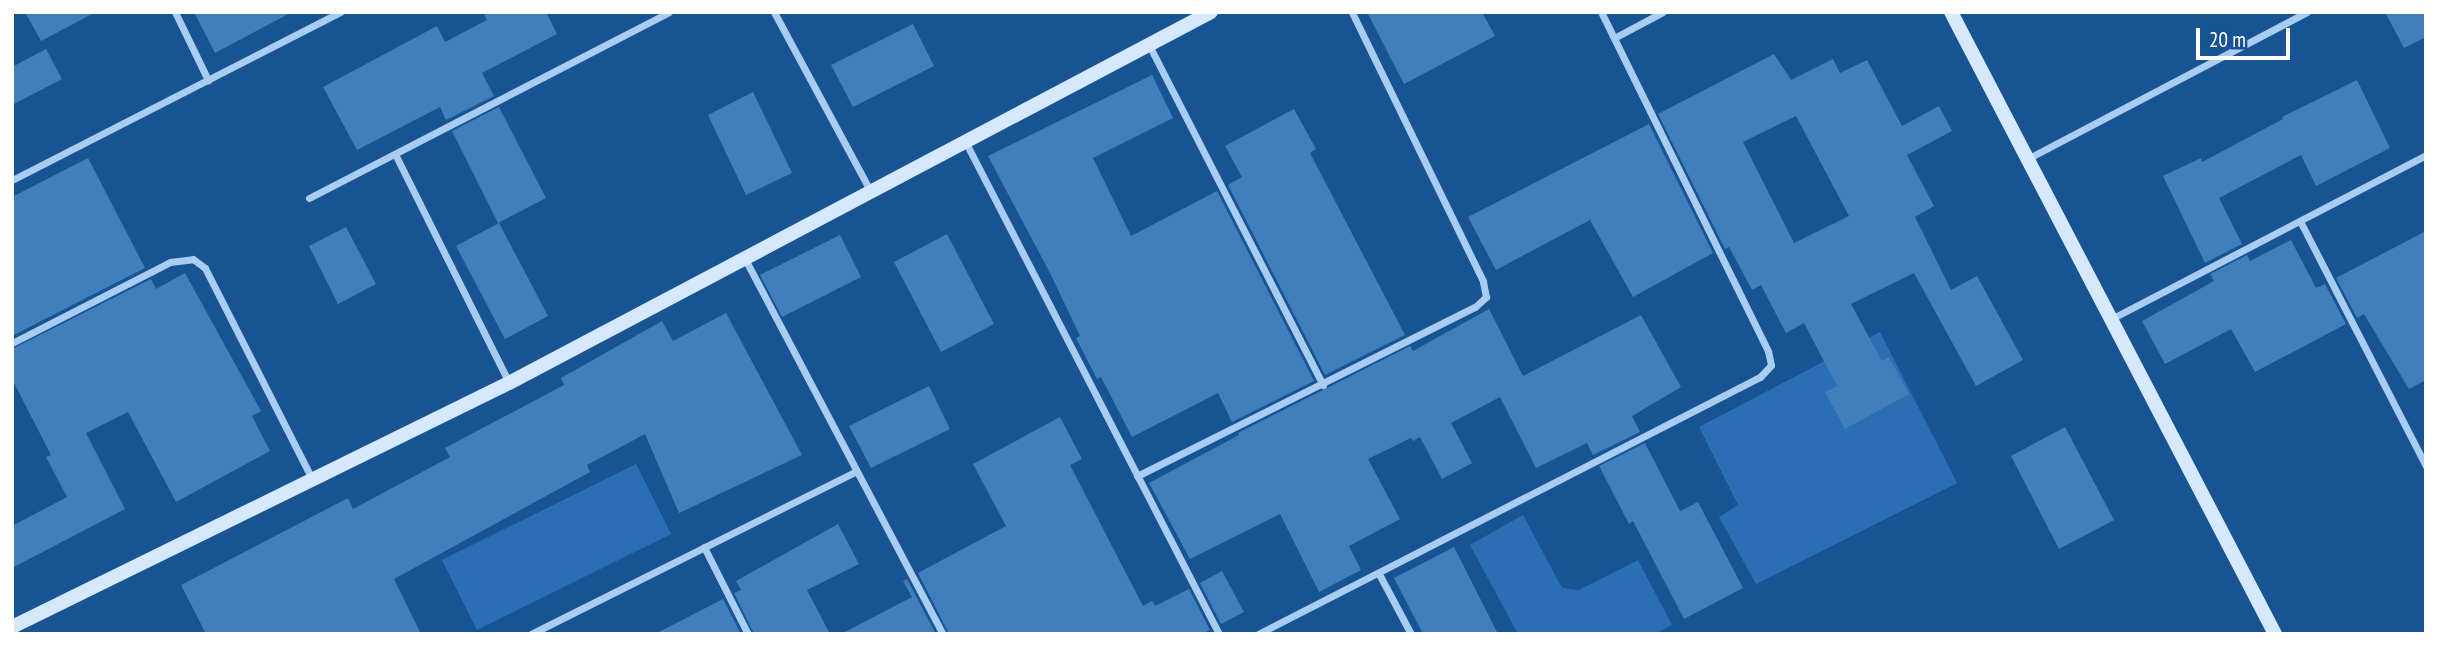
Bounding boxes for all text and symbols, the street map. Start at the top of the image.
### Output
scale bar [2200,14,2294,58]
text: 20 m [2209,26,2246,53]

